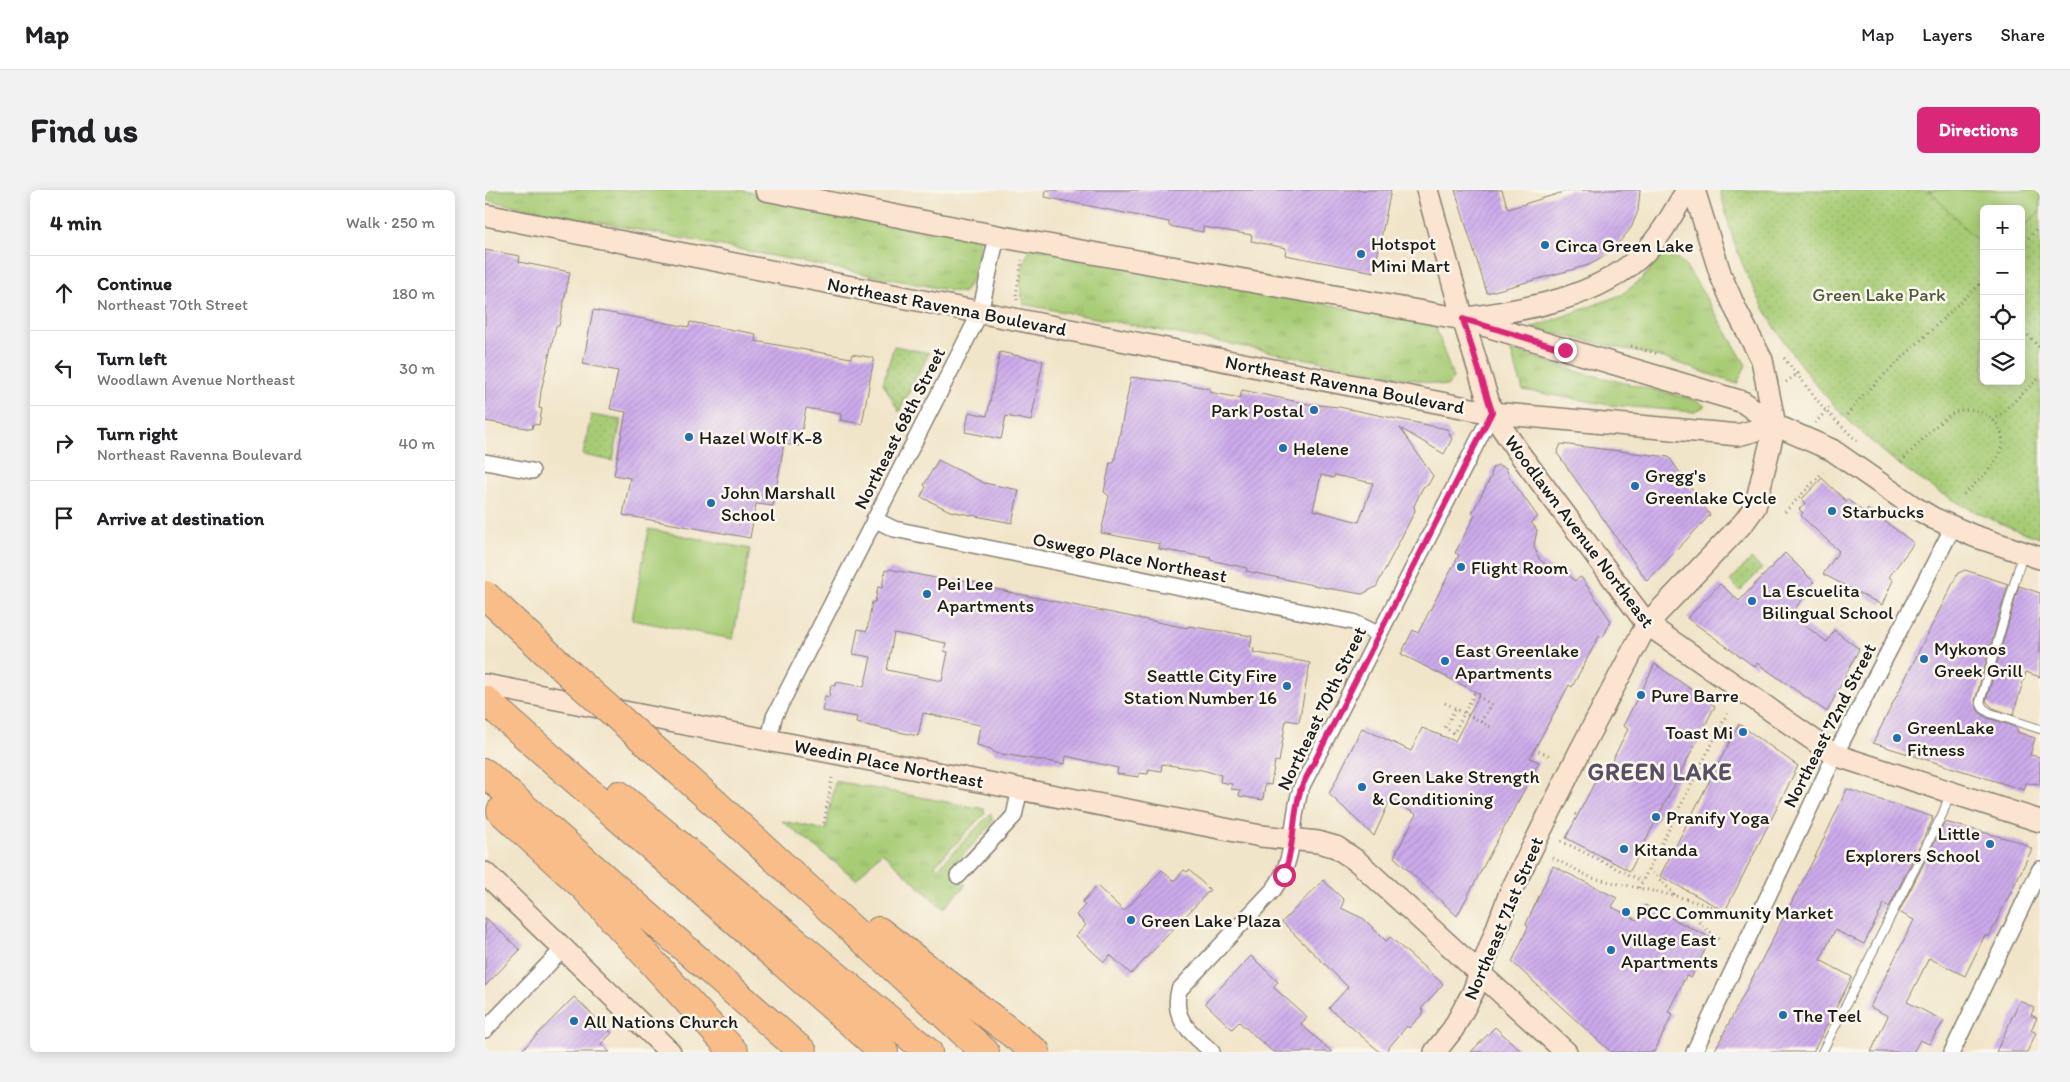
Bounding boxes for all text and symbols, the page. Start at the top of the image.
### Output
text: Map [25,20,69,49]
text: Map [1861,24,1894,46]
text: Layers [1922,24,1972,46]
text: Share [2000,24,2045,46]
button: Directions [1917,107,2040,153]
text: Find us [30,109,138,151]
map controls [1980,205,2025,385]
button: + [1980,205,2025,250]
text: 4 min [50,210,102,235]
text: Walk · 250 m [346,213,435,232]
place label: Hotspot Mini Mart [1371,232,1450,277]
place label: Circa Green Lake [1555,234,1694,257]
marker: Circa Green Lake [1539,239,1551,251]
marker: Hotspot Mini Mart [1355,248,1367,260]
button: − [1980,250,2025,295]
text: Continue [97,272,172,295]
street label: Northeast Ravenna Boulevard [825,272,1069,341]
icon: ahead [50,279,78,307]
park label: Green Lake Park [1812,283,1946,306]
text: 180 m [392,284,435,303]
text: Northeast 70th Street [97,295,248,314]
button: locate [1980,295,2025,340]
route end [1554,339,1577,362]
button: layers [1980,340,2025,385]
street label: Northeast 68th Street [849,343,950,513]
text: Turn left [97,347,167,370]
street label: Northeast Ravenna Boulevard [1223,350,1467,419]
icon: left [50,354,78,382]
text: 30 m [399,359,435,378]
text: Woodlawn Avenue Northeast [97,370,295,389]
place label: Park Postal [1211,399,1305,422]
marker: Park Postal [1308,404,1320,416]
text: Turn right [97,422,178,445]
place label: Hazel Wolf K-8 [699,426,822,449]
icon: right [50,429,78,457]
marker: Hazel Wolf K-8 [683,431,695,443]
street label: Woodlawn Avenue Northeast [1500,431,1660,632]
text: 40 m [398,434,435,453]
place label: Helene [1293,437,1349,460]
marker: Helene [1277,442,1289,454]
text: Northeast Ravenna Boulevard [97,445,302,464]
place label: Gregg's Greenlake Cycle [1645,464,1777,509]
marker: Gregg's Greenlake Cycle [1629,480,1641,492]
place label: John Marshall School [721,481,836,526]
marker: John Marshall School [705,497,717,509]
place label: Starbucks [1842,500,1924,523]
icon: arrive [50,504,78,532]
marker: Starbucks [1826,505,1838,517]
text: Arrive at destination [97,507,264,530]
street label: Oswego Place Northeast [1031,527,1229,588]
place label: Flight Room [1471,556,1569,579]
marker: Flight Room [1455,561,1467,573]
place label: Pei Lee Apartments [937,572,1034,617]
place label: La Escuelita Bilingual School [1762,579,1894,624]
marker: Pei Lee Apartments [921,588,933,600]
marker: La Escuelita Bilingual School [1746,595,1758,607]
street label: Northeast 70th Street [1272,623,1371,794]
place label: Mykonos Greek Grill [1934,637,2024,682]
place label: East Greenlake Apartments [1455,639,1579,684]
street label: Northeast 72nd Street [1778,639,1881,811]
marker: Mykonos Greek Grill [1918,653,1930,665]
marker: East Greenlake Apartments [1439,655,1451,667]
place label: Seattle City Fire Station Number 16 [1124,664,1277,709]
marker: Seattle City Fire Station Number 16 [1281,680,1293,692]
place label: Pure Barre [1651,684,1739,707]
marker: Pure Barre [1635,689,1647,701]
place label: GreenLake Fitness [1907,716,1994,761]
place label: Toast Mi [1665,721,1733,744]
marker: Toast Mi [1737,726,1749,738]
marker: GreenLake Fitness [1891,732,1903,744]
street label: Weedin Place Northeast [792,734,986,793]
district label: GREEN LAKE [1587,757,1733,786]
place label: Green Lake Strength & Conditioning [1372,765,1540,810]
marker: Green Lake Strength & Conditioning [1356,781,1368,793]
place label: Pranify Yoga [1666,806,1770,829]
marker: Pranify Yoga [1650,811,1662,823]
place label: Little Explorers School [1845,822,1981,867]
street label: Northeast 71st Street [1459,833,1548,1003]
place label: Kitanda [1634,838,1698,861]
marker: Little Explorers School [1984,838,1996,850]
marker: Kitanda [1618,843,1630,855]
route start [1273,864,1296,887]
place label: PCC Community Market [1636,901,1833,924]
marker: PCC Community Market [1620,906,1632,918]
place label: Green Lake Plaza [1141,909,1281,932]
marker: Green Lake Plaza [1125,914,1137,926]
place label: Village East Apartments [1621,928,1718,973]
marker: Village East Apartments [1605,944,1617,956]
place label: The Teel [1793,1004,1862,1027]
marker: The Teel [1777,1009,1789,1021]
place label: All Nations Church [584,1010,738,1033]
marker: All Nations Church [568,1015,580,1027]

